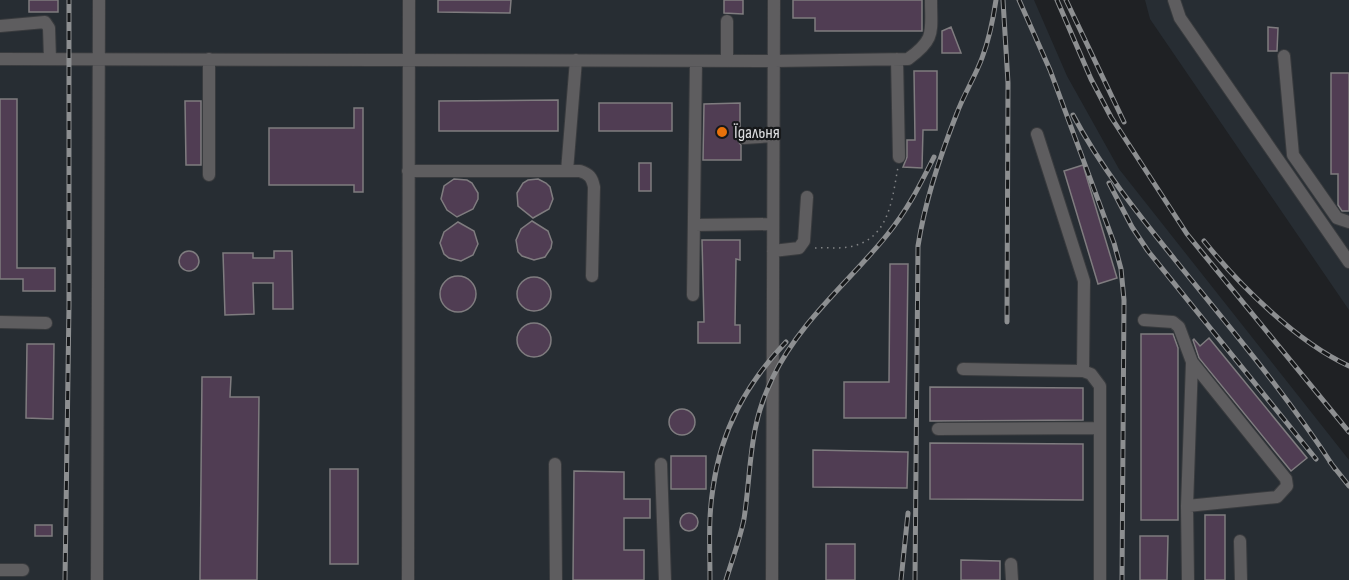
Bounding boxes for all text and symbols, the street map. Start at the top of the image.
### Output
place label: Їдальня [733,122,780,143]
marker: Їдальня [715,125,729,139]

